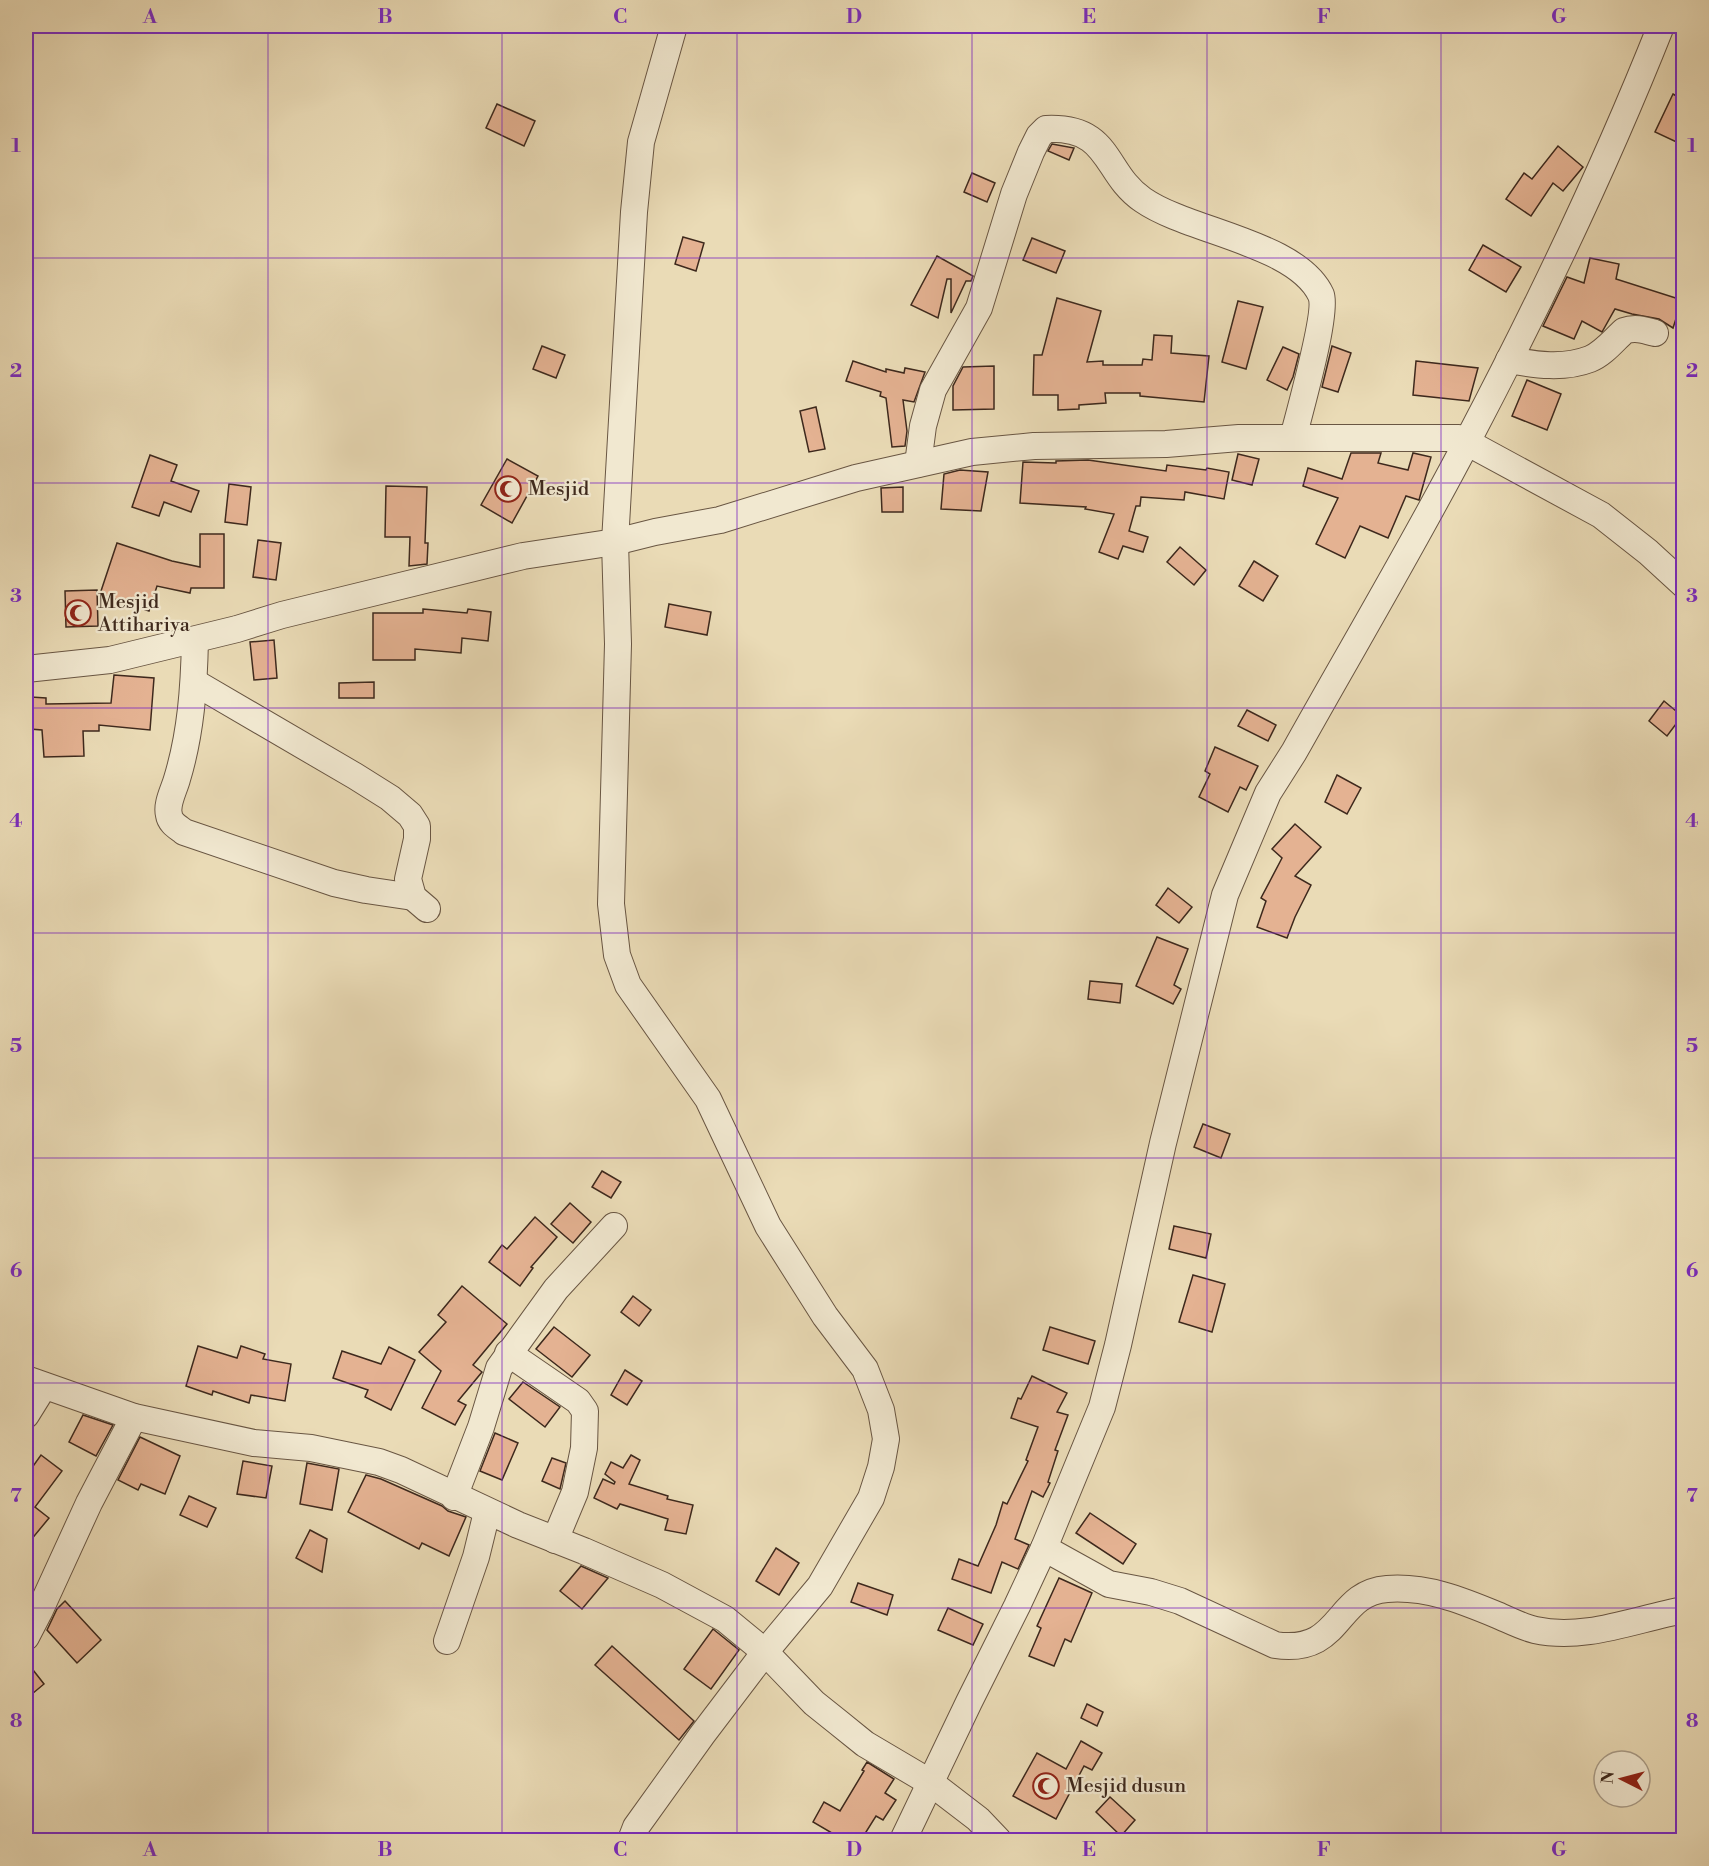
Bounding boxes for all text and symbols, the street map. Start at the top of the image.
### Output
text: A [142,5,158,30]
text: B [377,5,393,30]
text: C [613,5,627,30]
text: D [846,5,862,30]
text: E [1082,5,1096,30]
text: F [1317,5,1331,30]
text: G [1551,5,1567,30]
text: 1 [11,134,21,159]
text: 1 [1687,134,1697,159]
text: 2 [10,359,22,384]
text: 2 [1686,359,1698,384]
mosque icon: Mesjid [493,474,523,504]
place label: Mesjid [528,477,590,502]
text: 3 [10,584,22,609]
text: 3 [1686,584,1698,609]
place label: Mesjid Attihariya [97,590,191,638]
mosque icon: Mesjid Attihariya [63,598,93,628]
text: 4 [9,809,23,834]
text: 4 [1685,809,1699,834]
text: 5 [10,1034,22,1059]
text: 5 [1686,1034,1698,1059]
text: 6 [10,1259,23,1284]
text: 6 [1686,1259,1699,1284]
text: 7 [10,1484,22,1509]
text: 7 [1686,1484,1698,1509]
text: 8 [10,1709,23,1734]
text: 8 [1686,1709,1699,1734]
north arrow [1592,1749,1652,1809]
text: N [1597,1770,1619,1785]
mosque icon: Mesjid dusun [1031,1771,1061,1801]
place label: Mesjid dusun [1066,1774,1186,1799]
text: A [142,1838,158,1863]
text: B [377,1838,393,1863]
text: C [613,1838,627,1863]
text: D [846,1838,862,1863]
text: E [1082,1838,1096,1863]
text: F [1317,1838,1331,1863]
text: G [1551,1838,1567,1863]

